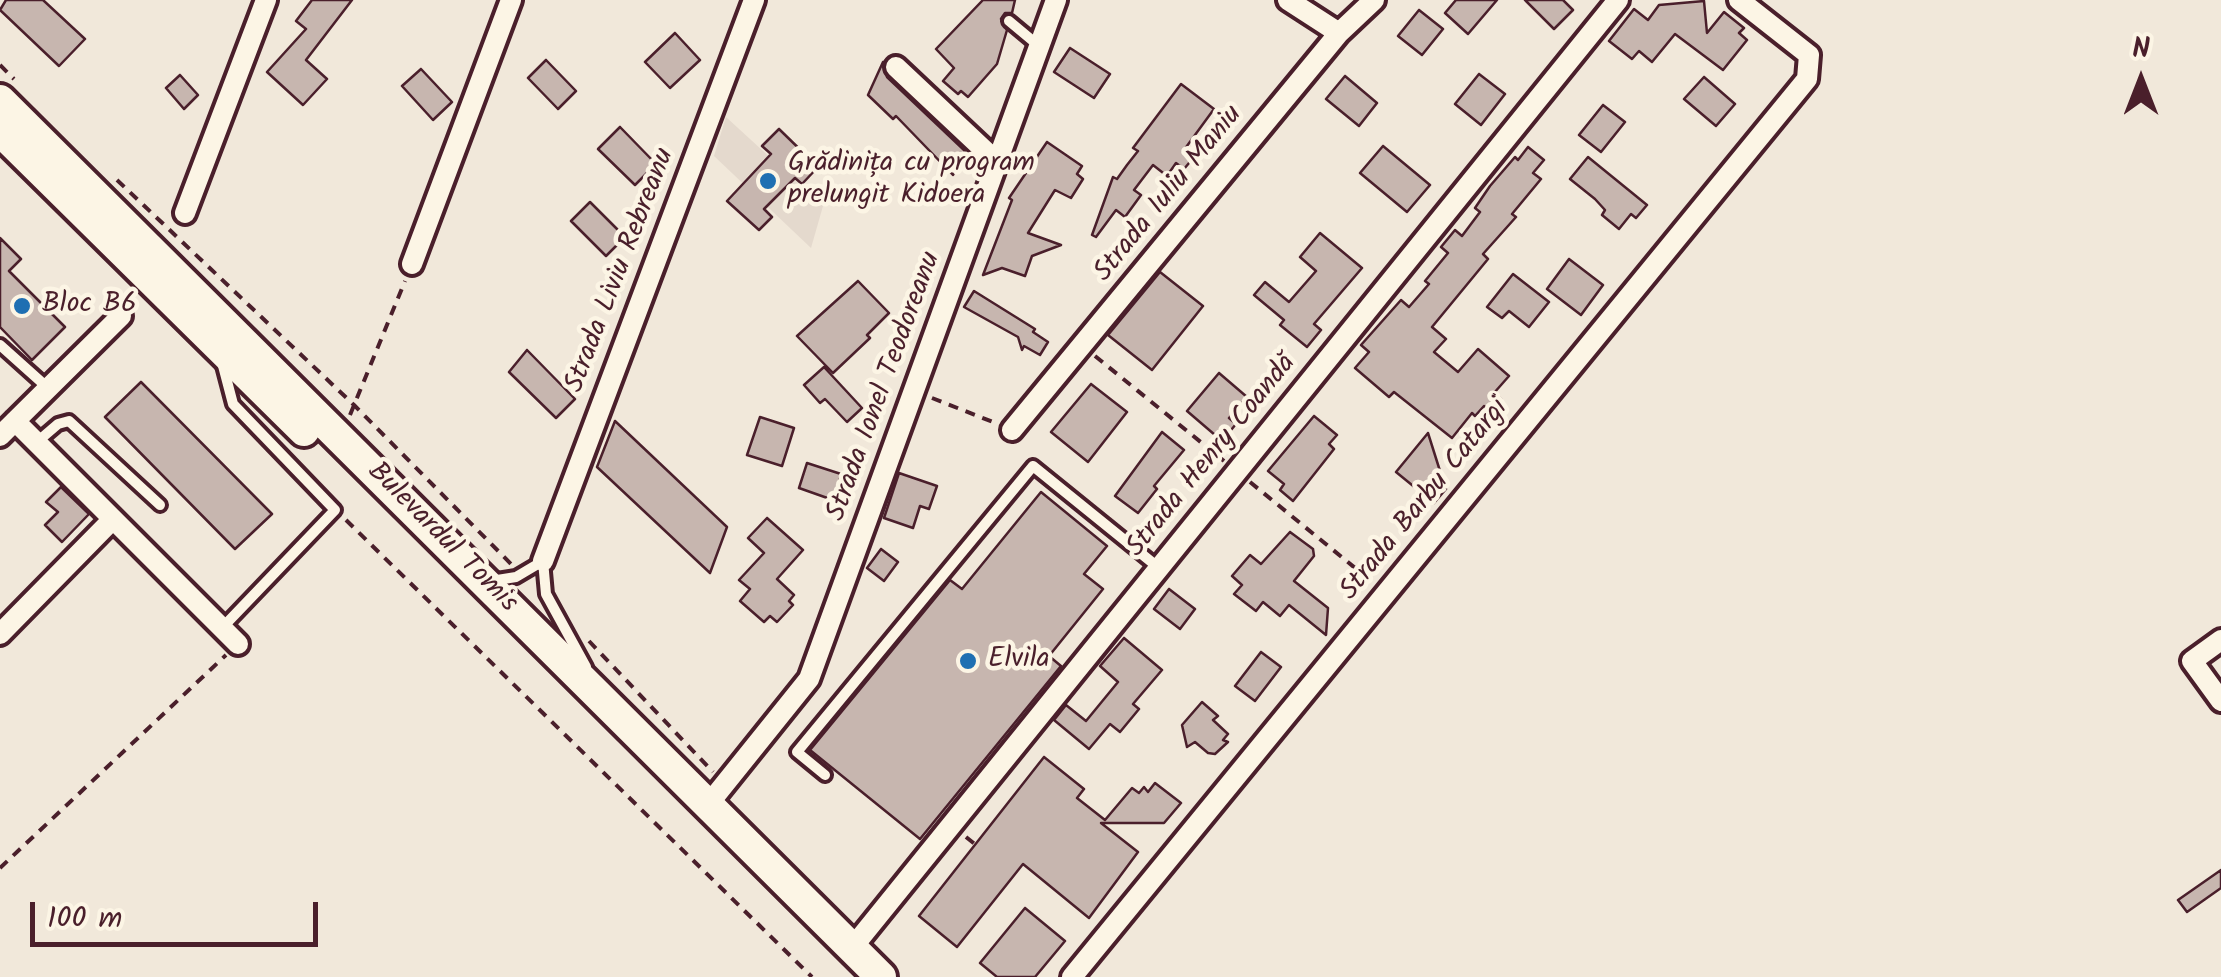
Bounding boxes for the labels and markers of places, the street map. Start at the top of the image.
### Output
place label: Grădinița cu program prelungit Kidoera [788,148,1035,214]
marker: Grădinița cu program prelungit Kidoera [757,170,779,192]
place label: Bloc B6 [42,289,136,323]
marker: Bloc B6 [11,295,33,317]
place label: Elvila [988,644,1050,678]
marker: Elvila [957,650,979,672]

